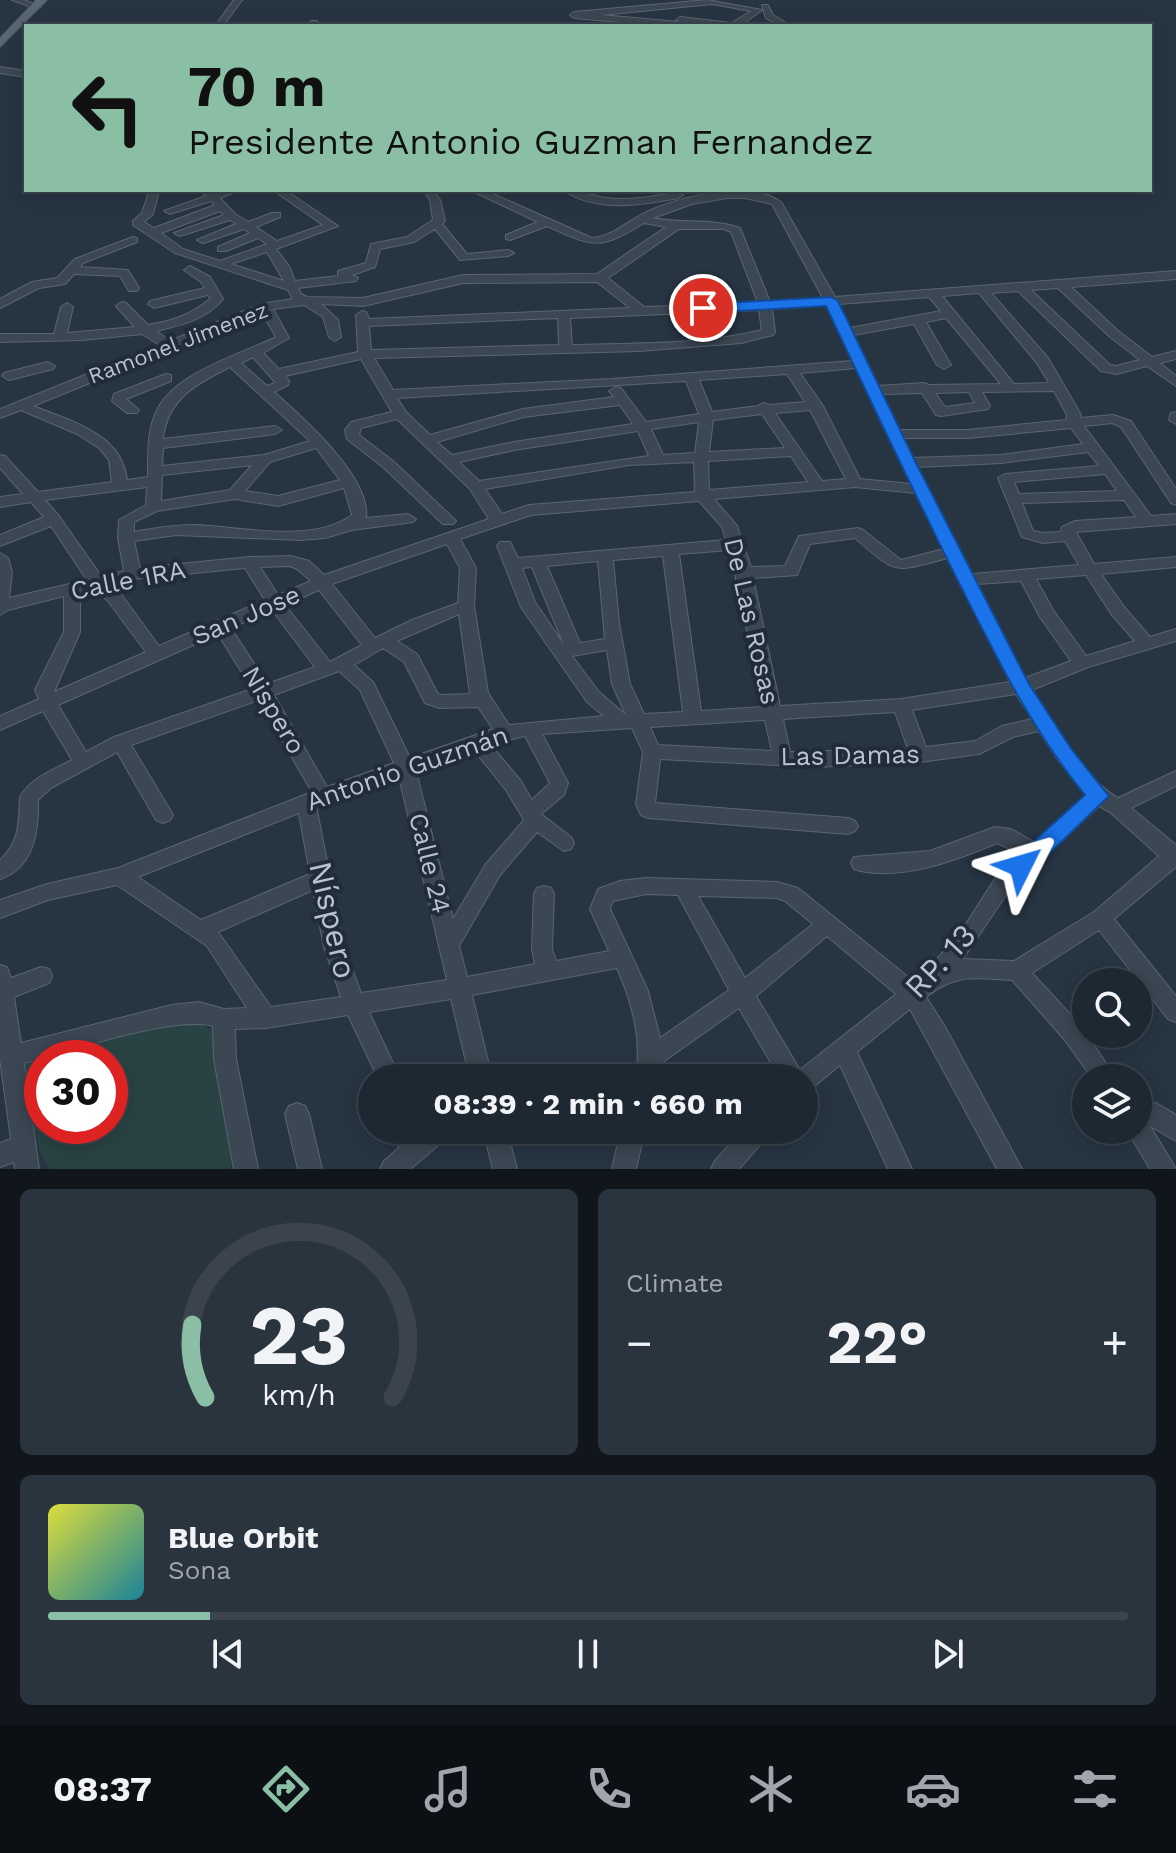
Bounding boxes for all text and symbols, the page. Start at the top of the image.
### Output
text: 70 m [188,54,325,120]
icon: left [56,56,160,160]
text: Presidente Antonio Guzman Fernandez [188,121,873,163]
pin [669,274,737,342]
icon: arrive [681,286,725,330]
street label: Ramonel Jimenez [85,297,271,389]
street label: De Las Rosas [718,535,786,707]
street label: Calle 1RA [68,554,188,606]
street label: San Jose [188,579,304,651]
street label: Nispero [236,661,312,759]
street label: Antonio Guzmán [302,719,512,817]
street label: Las Damas [780,739,920,771]
street label: Calle 24 [403,810,457,916]
position arrow [979,824,1063,908]
street label: Níspero [301,858,365,982]
street label: RP. 13 [896,916,984,1006]
map controls [1072,968,1152,1144]
button: search [1072,968,1152,1048]
speed limit sign: 30 [24,1040,128,1144]
button: layers [1072,1064,1152,1144]
text: 08:39 · 2 min · 660 m [433,1086,743,1121]
text: Climate [626,1268,724,1298]
text: 23 [250,1287,348,1384]
text: 22° [826,1307,928,1378]
text: − [626,1317,653,1369]
text: + [1101,1317,1128,1369]
text: km/h [262,1378,336,1412]
text: Blue Orbit [168,1520,318,1555]
text: Sona [168,1555,231,1585]
icon: previous [206,1632,250,1676]
icon: pause [566,1632,610,1676]
icon: next [926,1632,970,1676]
icon: directions [258,1761,314,1817]
icon: music [420,1761,476,1817]
icon: phone [581,1761,637,1817]
icon: climate [743,1761,799,1817]
icon: car [905,1761,961,1817]
icon: filters [1067,1761,1123,1817]
text: 08:37 [53,1768,152,1810]

